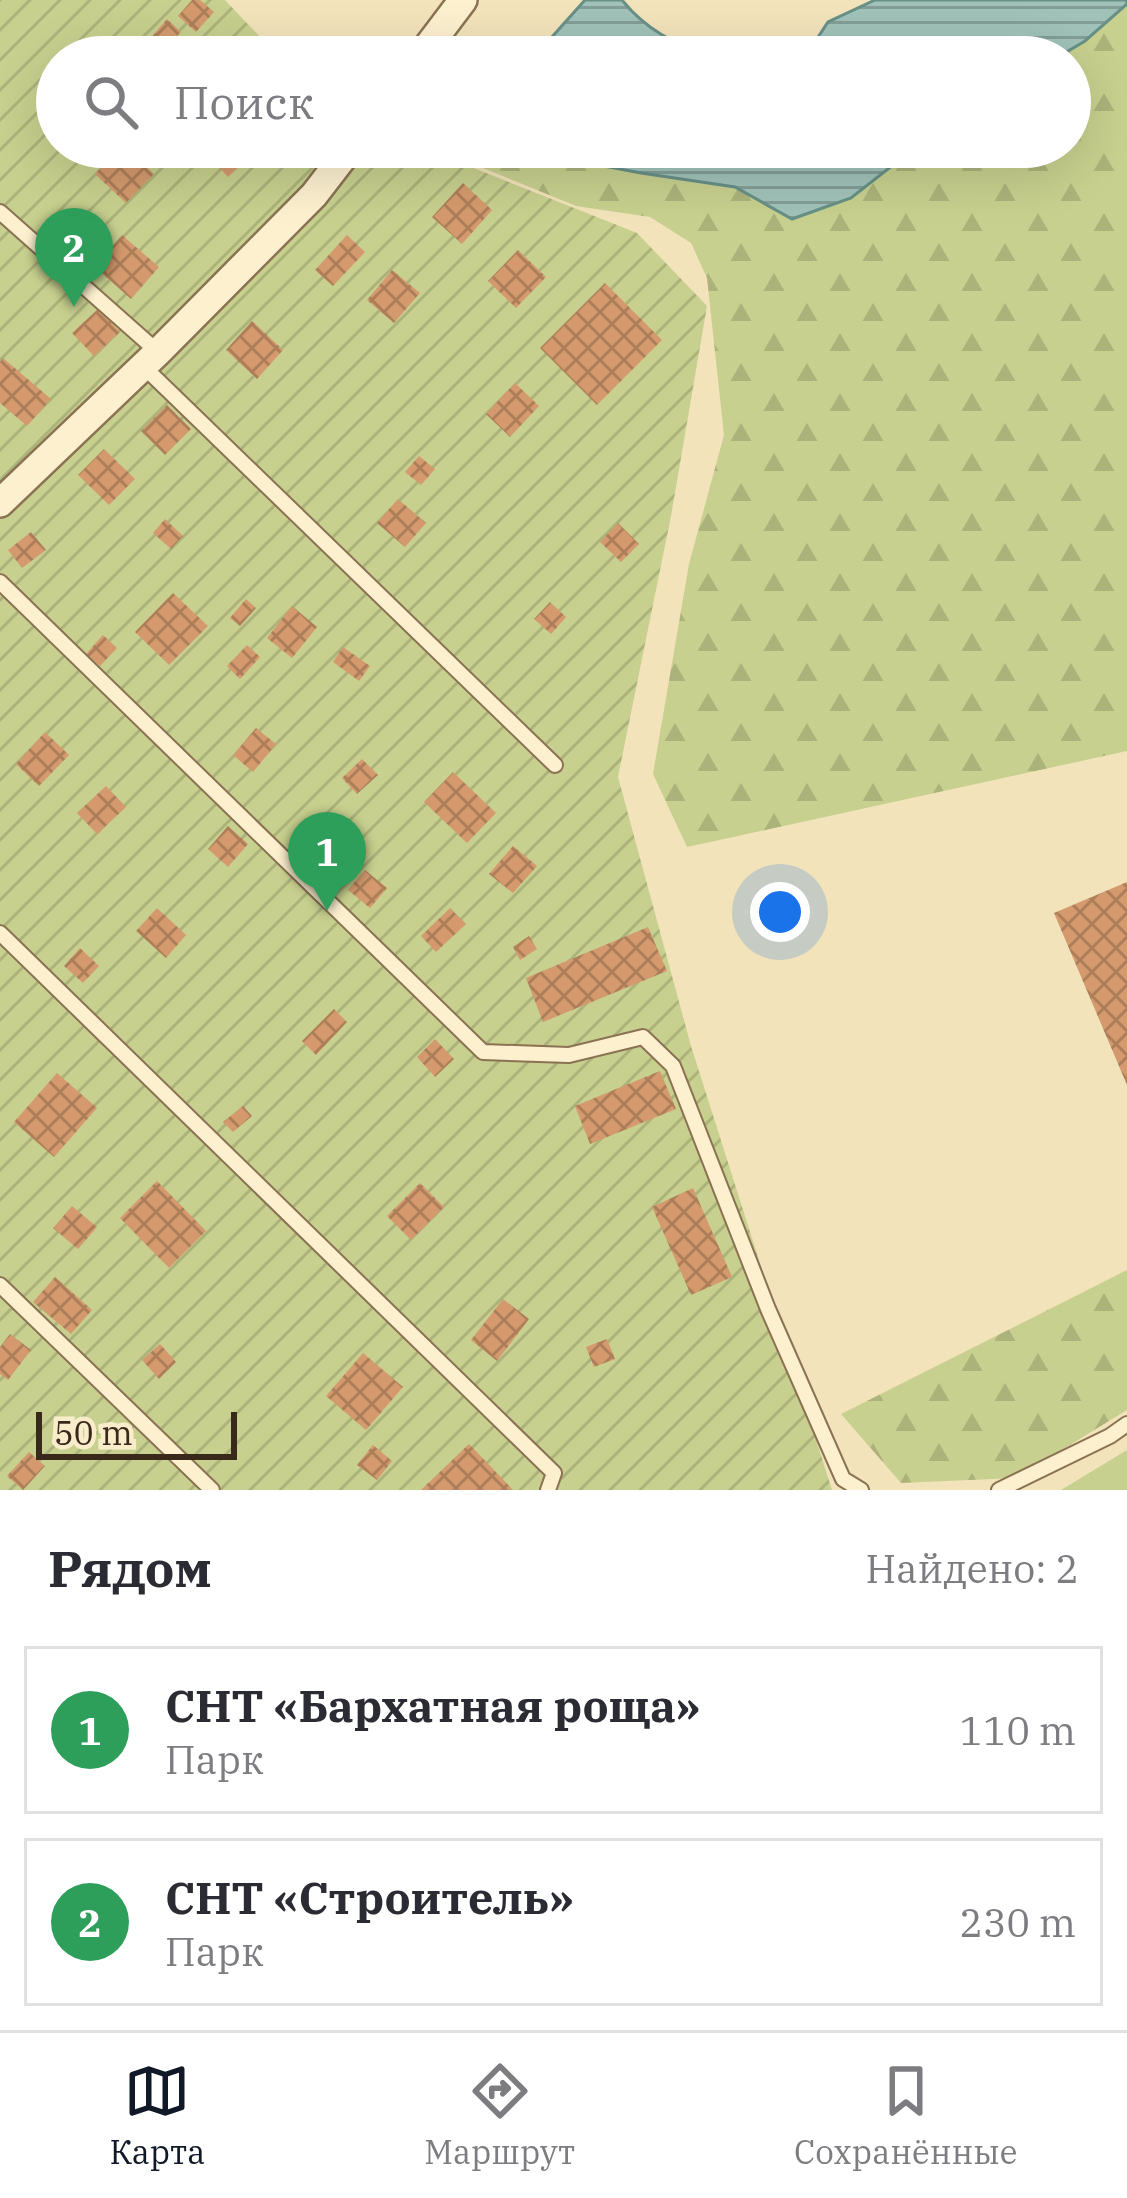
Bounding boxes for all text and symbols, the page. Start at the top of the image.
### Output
search box [36,36,1091,168]
icon: search [78,69,144,135]
text: Поиск [174,73,314,131]
pin: 2 [35,208,113,307]
pin: 1 [288,812,366,911]
your location [750,882,810,942]
scale bar [36,1406,237,1459]
text: 50 m [54,1411,133,1454]
text: Рядом [48,1535,212,1601]
text: Найдено: 2 [866,1543,1079,1594]
text: СНТ «Бархатная роща» [165,1676,700,1734]
text: 1 [78,1705,102,1756]
text: 110 m [960,1705,1076,1756]
text: Парк [165,1734,264,1785]
text: СНТ «Строитель» [165,1868,573,1926]
text: 2 [78,1897,102,1948]
text: 230 m [960,1897,1076,1948]
text: Парк [165,1926,264,1977]
tab: Карта [109,2058,205,2173]
tab: Маршрут [424,2058,575,2173]
tab: Сохранённые [794,2058,1018,2173]

